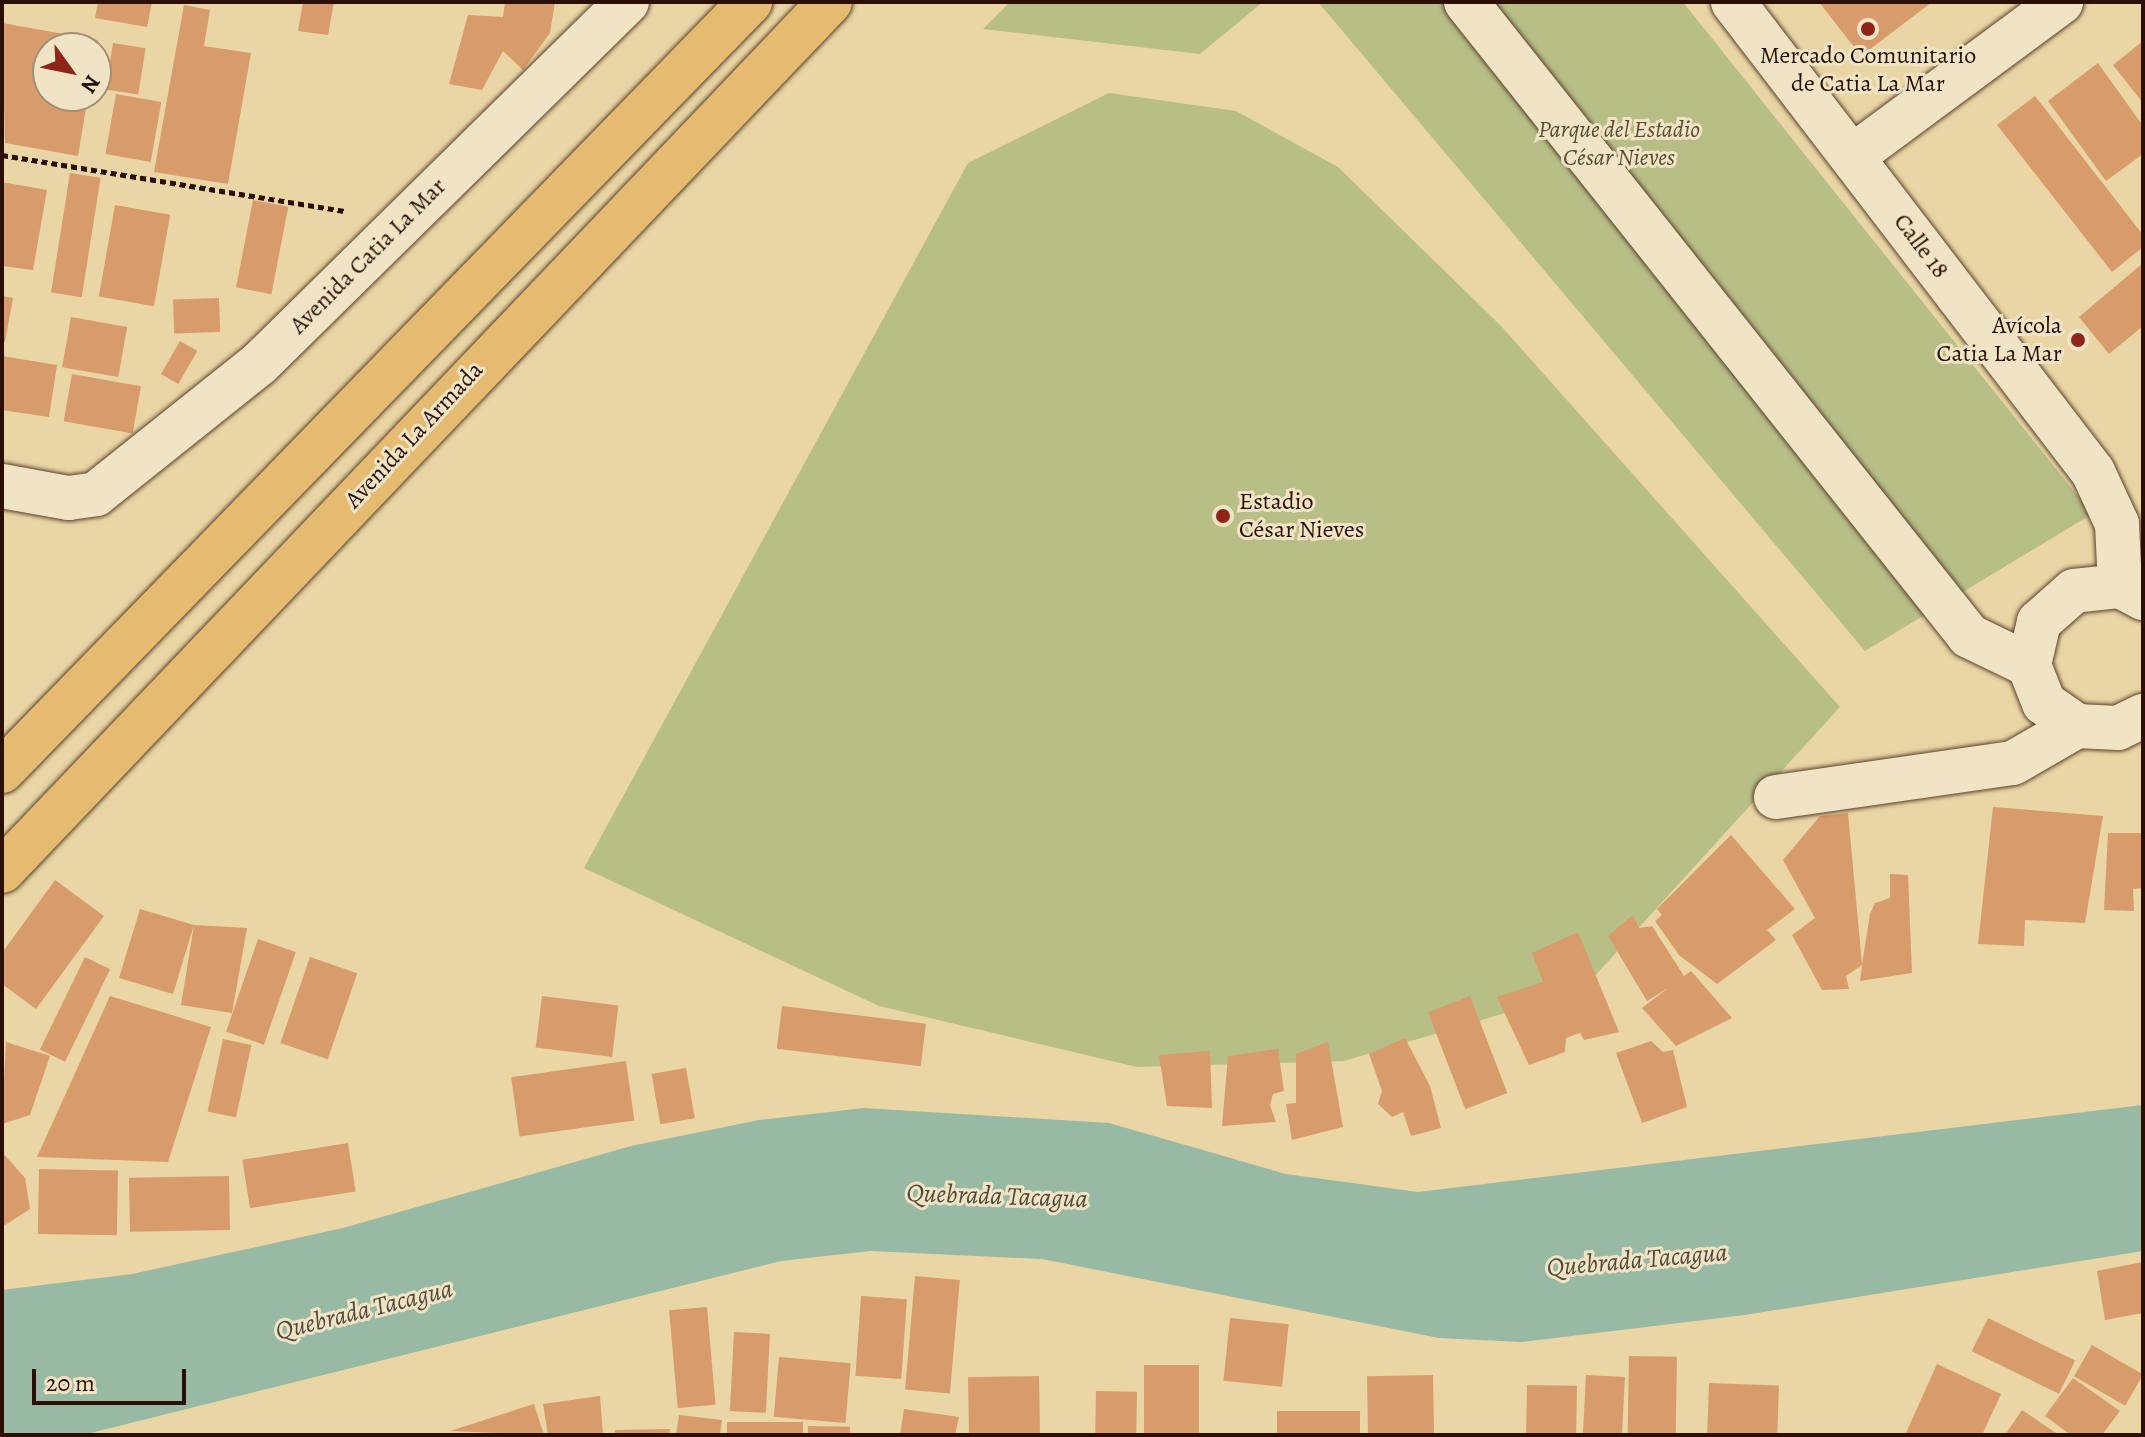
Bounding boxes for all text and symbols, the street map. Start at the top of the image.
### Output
marker: Mercado Comunitario de Catia La Mar [1859,20,1877,38]
north arrow [32,32,112,112]
place label: Mercado Comunitario de Catia La Mar [1760,42,1976,98]
text: N [74,69,107,99]
park label: Parque del Estadio César Nieves [1538,116,1700,172]
street label: Avenida Catia La Mar [284,172,452,340]
street label: Calle 18 [1887,208,1955,284]
place label: Avícola Catia La Mar [1937,312,2062,368]
marker: Avícola Catia La Mar [2069,331,2087,349]
street label: Avenida La Armada [339,356,489,514]
place label: Estadio César Nieves [1239,488,1364,544]
marker: Estadio César Nieves [1214,507,1232,525]
water label: Quebrada Tacagua [906,1177,1088,1215]
water label: Quebrada Tacagua [1545,1237,1729,1283]
water label: Quebrada Tacagua [272,1273,456,1347]
scale bar [36,1353,190,1403]
text: 20 m [46,1367,95,1399]

